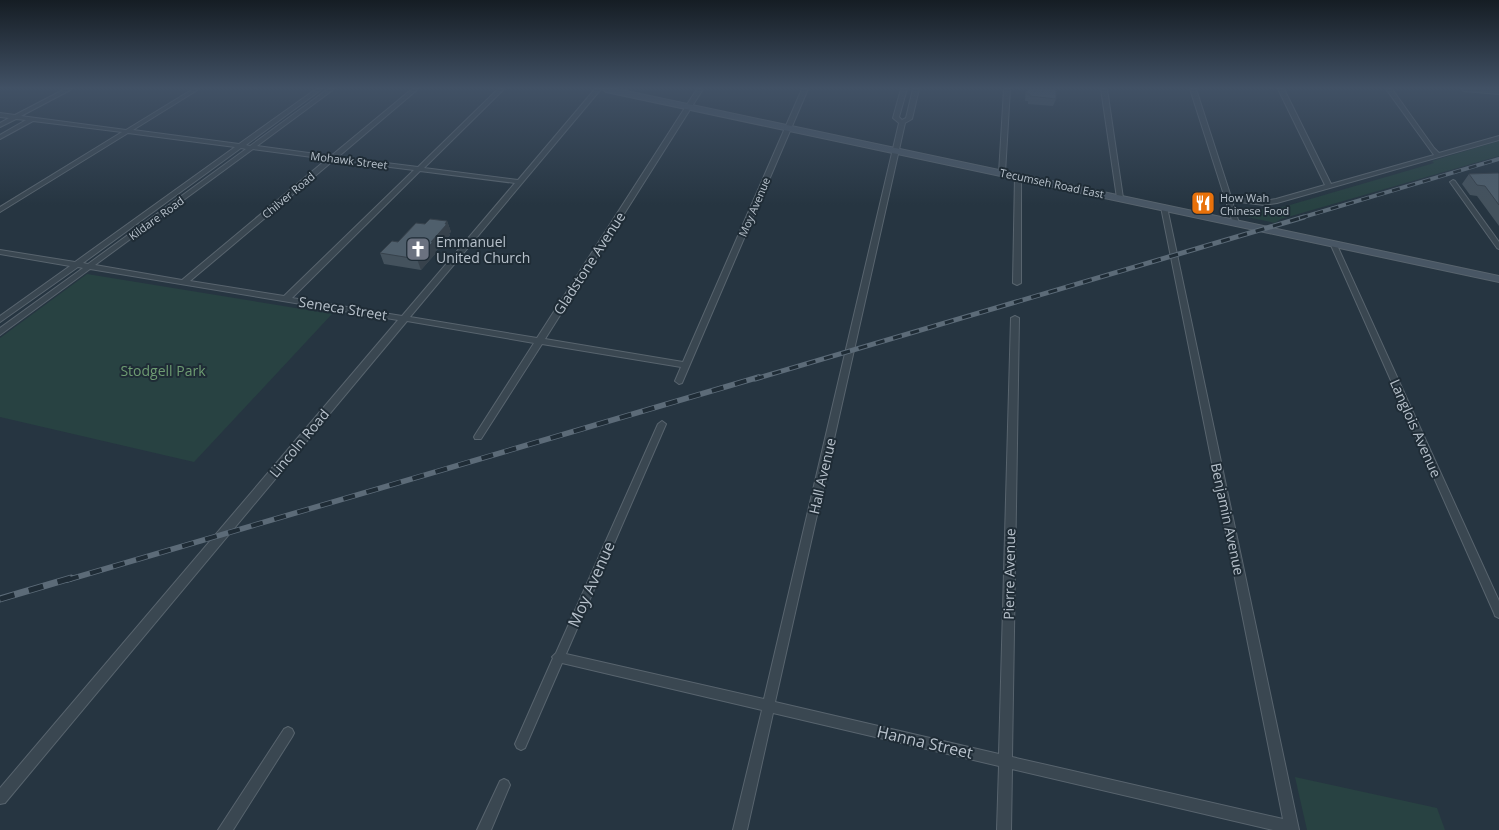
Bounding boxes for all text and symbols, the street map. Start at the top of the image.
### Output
street label: Mohawk Street [310,148,388,172]
street label: Tecumseh Road East [999,165,1105,201]
street label: Chilver Road [258,169,318,221]
street label: Moy Avenue [735,175,773,239]
restaurant icon: How Wah Chinese Food [1190,190,1216,216]
place label: How Wah Chinese Food [1220,190,1289,218]
street label: Kildare Road [125,193,187,243]
street label: Gladstone Avenue [549,208,629,318]
place label: Emmanuel United Church [436,232,530,267]
church icon: Emmanuel United Church [405,236,431,262]
street label: Seneca Street [297,292,389,324]
park label: Stodgell Park [120,361,206,380]
street label: Langlois Avenue [1386,376,1446,480]
street label: Lincoln Road [265,405,333,481]
street label: Hall Avenue [804,436,840,516]
street label: Benjamin Avenue [1207,461,1249,577]
street label: Pierre Avenue [999,528,1019,620]
street label: Moy Avenue [562,538,620,630]
street label: Hanna Street [875,720,976,764]

